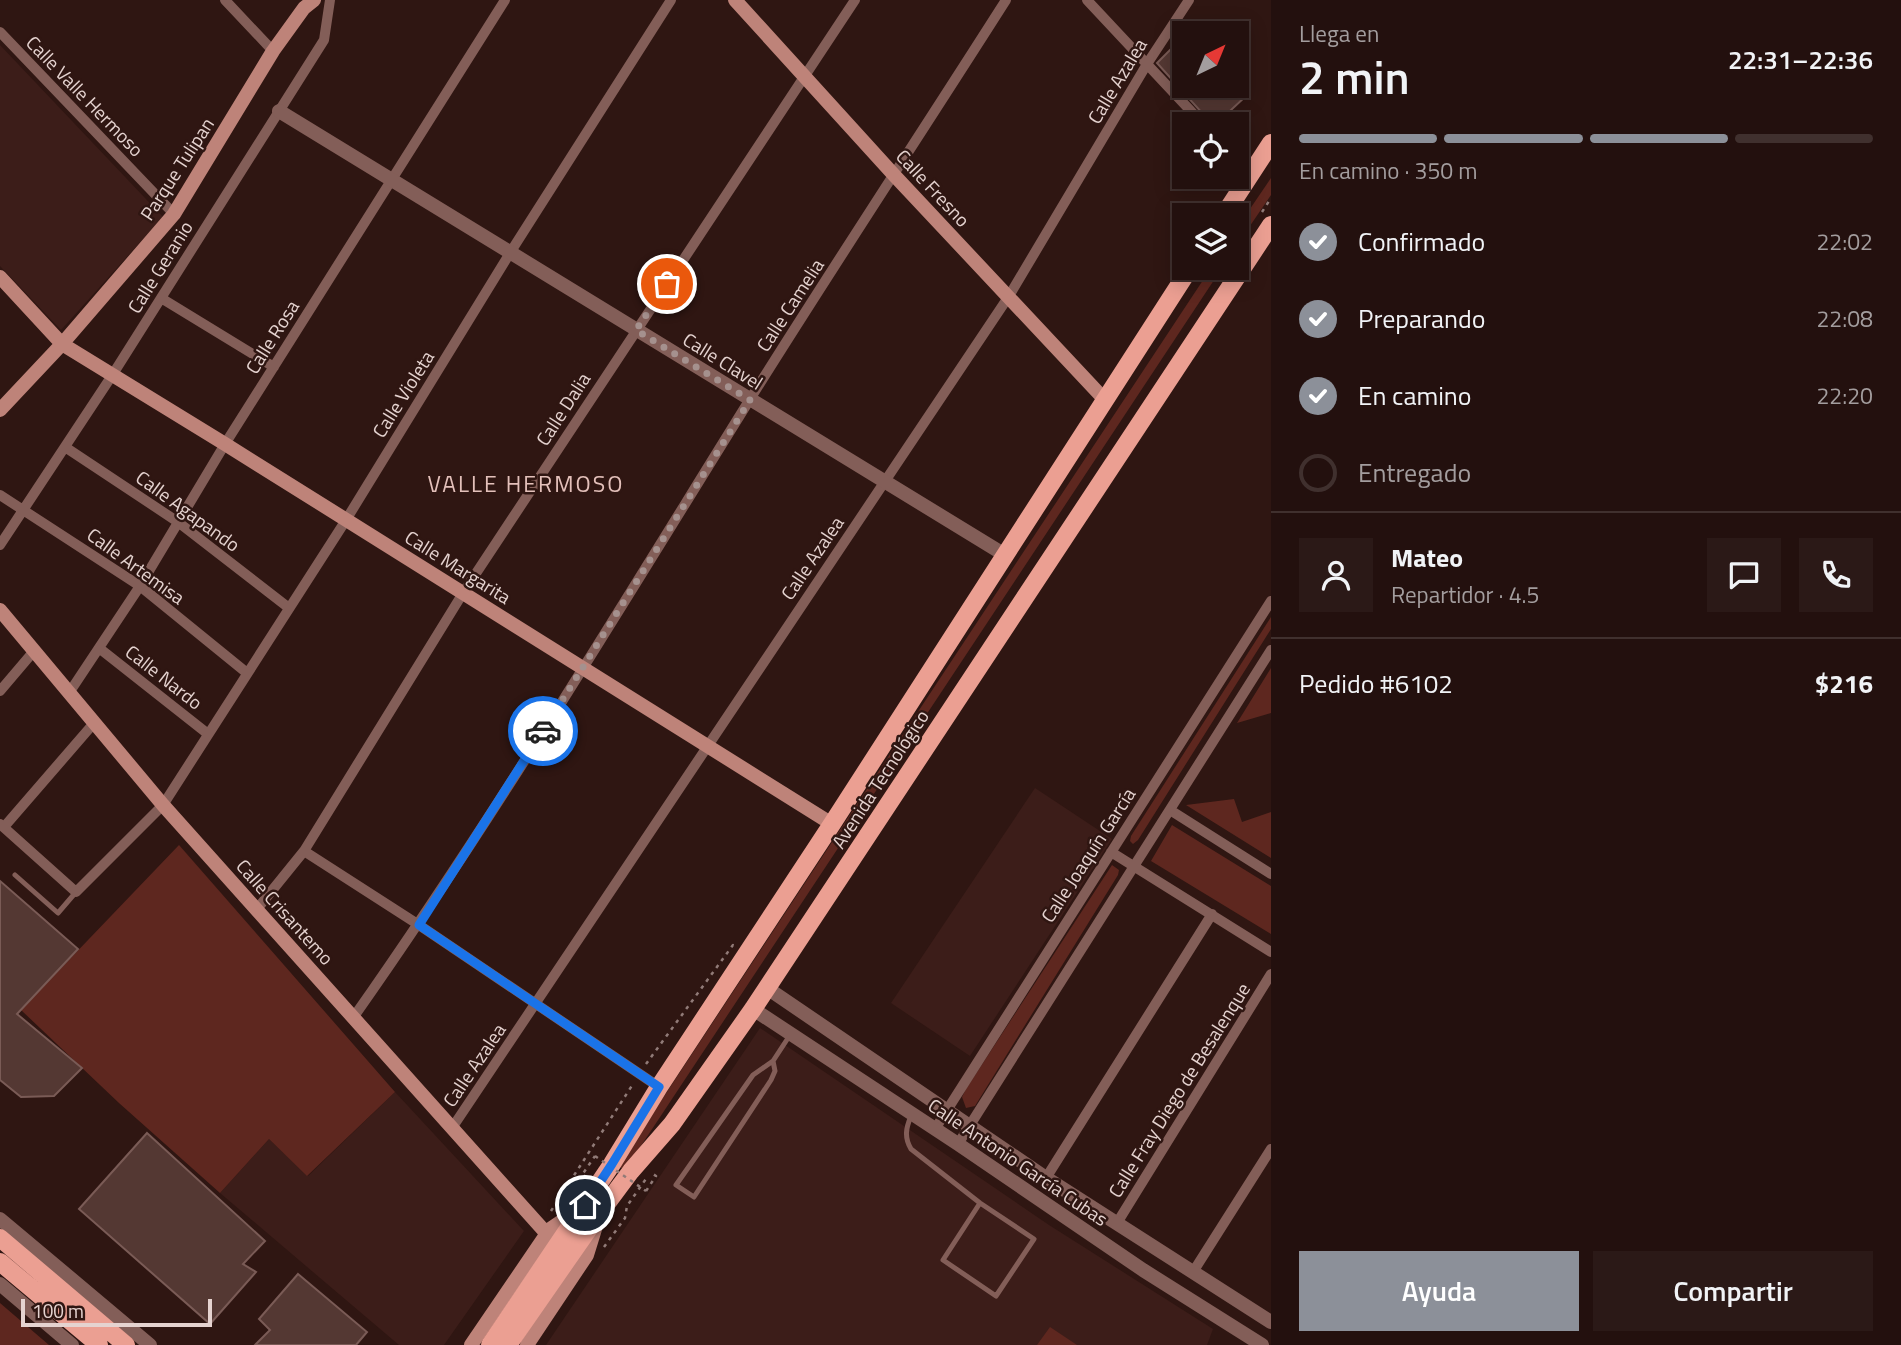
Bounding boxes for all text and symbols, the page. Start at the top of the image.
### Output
text: Llega en [1299,16,1379,51]
north arrow [1172,21,1250,98]
map controls [1172,21,1249,280]
street label: Calle Valle Hermoso [20,28,151,163]
street label: Calle Azalea [1080,32,1154,129]
text: 22:31–22:36 [1728,40,1873,79]
text: 2 min [1299,42,1410,112]
street label: Parque Tulipan [132,112,221,226]
button: locate [1172,112,1249,189]
street label: Calle Fresno [890,142,977,233]
text: En camino · 350 m [1299,153,1477,188]
button: layers [1172,203,1249,280]
street label: Calle Geranio [120,215,199,319]
text: Confirmado [1358,222,1485,261]
icon: check [1299,223,1337,261]
text: 22:02 [1816,224,1873,259]
street label: Calle Camelia [749,252,831,357]
pin [637,254,697,314]
icon: bag [648,265,686,303]
street label: Calle Rosa [237,294,306,379]
text: Preparando [1358,299,1485,338]
icon: check [1299,300,1337,338]
text: 22:08 [1816,301,1873,336]
street label: Calle Clavel [678,325,769,397]
street label: Calle Violeta [364,344,441,443]
street label: Calle Dalia [528,366,597,451]
text: En camino [1358,376,1472,415]
icon: check [1299,377,1337,415]
text: 22:20 [1816,378,1873,413]
text: Entregado [1358,453,1471,492]
street label: Calle Agapando [130,463,246,558]
district label: VALLE HERMOSO [428,466,624,501]
street label: Calle Azalea [773,510,851,605]
street label: Calle Artemisa [81,520,192,611]
street label: Calle Margarita [399,522,517,611]
button: person [1299,538,1373,612]
text: Mateo [1391,538,1463,577]
button: chat [1707,538,1781,612]
button: phone [1799,538,1873,612]
text: Repartidor · 4.5 [1391,577,1539,612]
street label: Calle Nardo [119,637,209,716]
text: Pedido #6102 [1299,664,1453,703]
text: $216 [1815,664,1873,703]
courier [508,696,578,766]
street label: Avenida Tecnológico [824,703,935,854]
icon: car [524,712,562,750]
street label: Calle Joaquín García [1033,781,1142,928]
street label: Calle Crisantemo [230,852,341,971]
street label: Calle Fray Diego de Besalenque [1100,977,1257,1203]
street label: Calle Azalea [435,1017,513,1112]
street label: Calle Antonio García Cubas [923,1090,1114,1233]
pin [555,1175,615,1235]
icon: home [566,1186,604,1224]
button: Ayuda [1299,1251,1579,1331]
button: Compartir [1593,1251,1873,1331]
scale bar [21,1296,212,1328]
text: 100 m [32,1296,84,1325]

